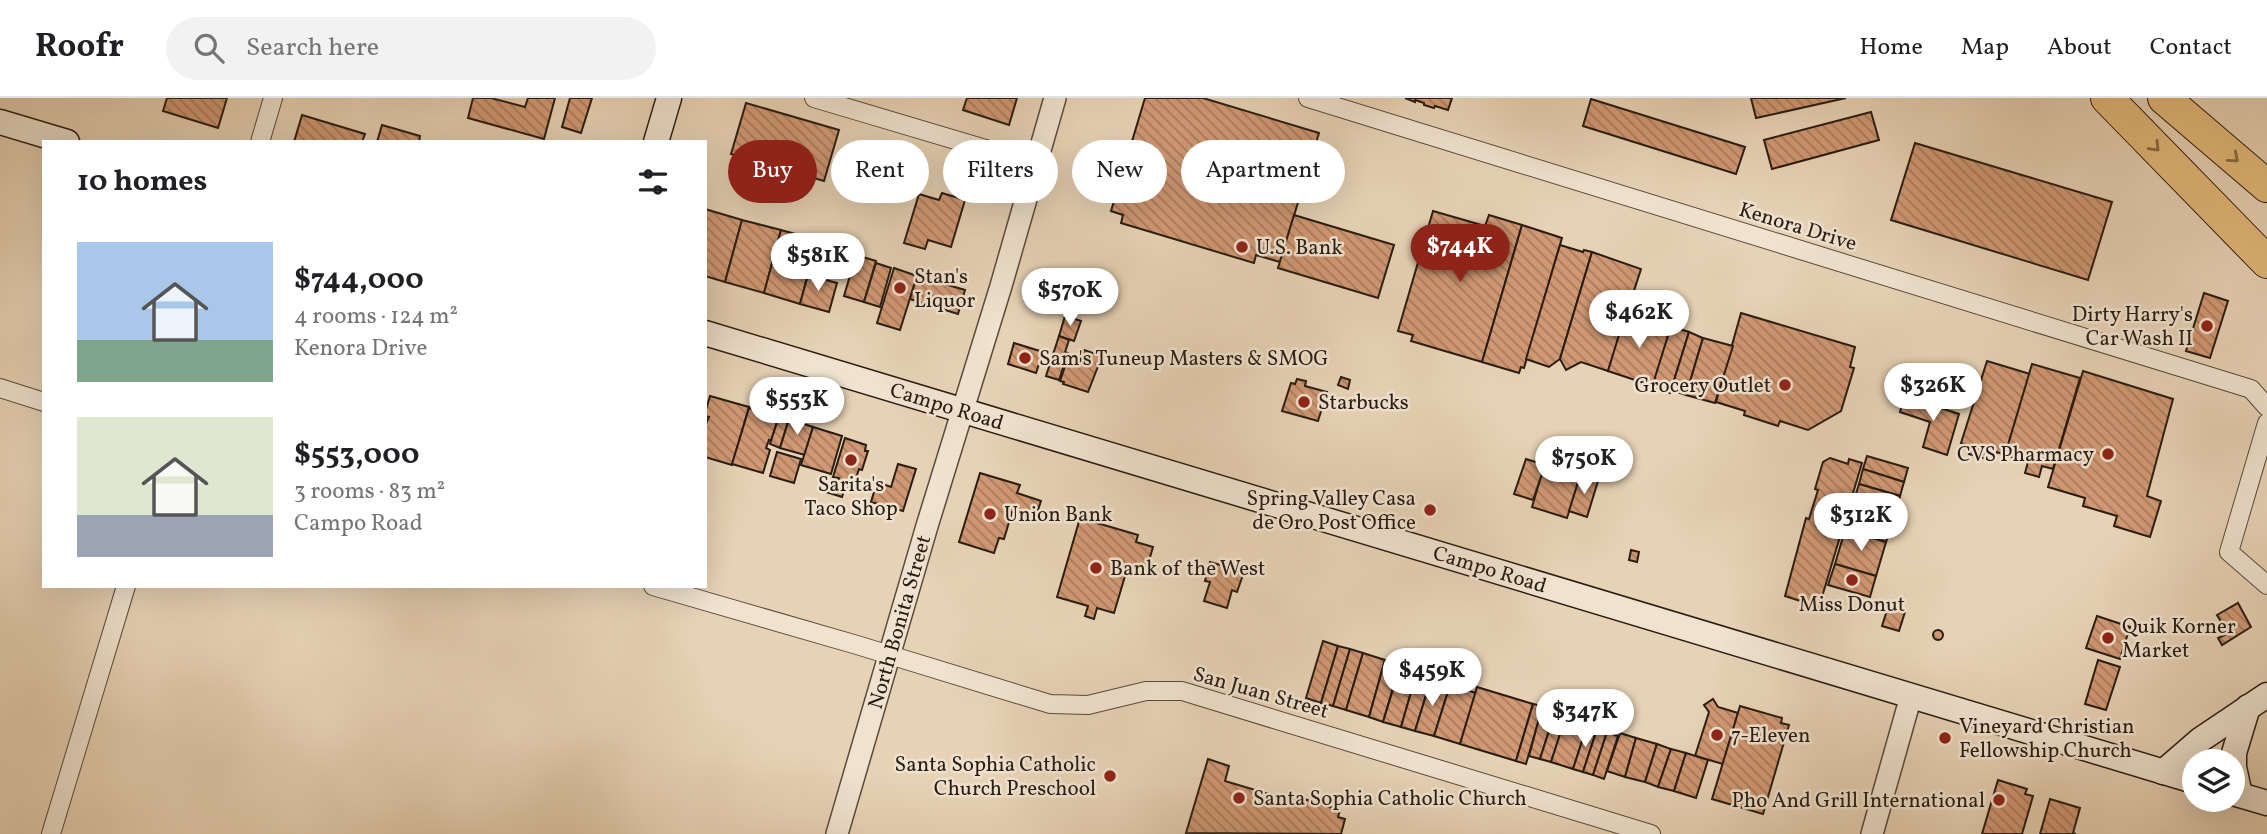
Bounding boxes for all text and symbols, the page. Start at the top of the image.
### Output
search box [166,17,656,80]
text: Roofr [35,25,124,71]
icon: search [190,29,228,67]
text: Search here [246,30,379,66]
text: Home [1859,31,1923,65]
text: Map [1961,31,2009,65]
text: About [2047,31,2112,65]
text: Contact [2150,31,2232,65]
one-way arrow [2147,139,2160,152]
chip: Buy [728,140,817,203]
chip: Rent [831,140,929,203]
chip: Filters [943,140,1058,203]
chip: New [1072,140,1167,203]
chip: Apartment [1181,140,1345,203]
one-way arrow [2226,150,2239,162]
text: 10 homes [77,161,207,203]
icon: filters [634,163,672,201]
street label: Kenora Drive [1735,196,1860,259]
pin: $744K [1411,225,1509,284]
text: $744K [1427,231,1493,263]
pin: $581K [769,234,867,293]
place label: U.S. Bank [1256,234,1343,263]
marker: U.S. Bank [1234,239,1250,255]
text: $581K [787,240,849,272]
text: $744,000 [294,259,424,301]
place label: Stan's Liquor [914,263,976,316]
pin: $570K [1021,268,1119,328]
icon: home [133,270,217,354]
text: $570K [1038,275,1102,307]
marker: Stan's Liquor [892,280,908,296]
pin: $462K [1590,290,1688,350]
text: $462K [1605,297,1673,329]
text: 4 rooms · 124 m² [294,301,458,333]
place label: Dirty Harry's Car Wash II [2072,301,2193,354]
marker: Dirty Harry's Car Wash II [2199,318,2215,334]
text: Kenora Drive [294,333,427,365]
place label: Sam's Tuneup Masters & SMOG [1039,345,1329,374]
marker: Sam's Tuneup Masters & SMOG [1017,350,1033,366]
pin: $326K [1884,364,1982,423]
text: $326K [1900,370,1966,402]
place label: Grocery Outlet [1634,372,1771,401]
street label: Campo Road [886,376,1007,438]
marker: Grocery Outlet [1777,377,1793,393]
pin: $553K [748,378,846,437]
text: $553K [765,384,829,416]
place label: Starbucks [1318,389,1409,418]
marker: Starbucks [1296,394,1312,410]
text: $553,000 [294,434,420,476]
pin: $750K [1535,436,1633,496]
place label: CVS Pharmacy [1957,441,2095,470]
text: $750K [1551,443,1617,475]
icon: home [133,445,217,529]
marker: CVS Pharmacy [2100,446,2116,462]
marker: Sarita's Taco Shop [843,452,859,468]
place label: Sarita's Taco Shop [804,471,898,524]
text: 3 rooms · 83 m² [294,476,445,508]
place label: Spring Valley Casa de Oro Post Office [1247,485,1416,538]
pin: $312K [1812,494,1910,553]
text: $312K [1830,500,1892,532]
place label: Union Bank [1004,501,1113,530]
marker: Spring Valley Casa de Oro Post Office [1422,502,1438,518]
marker: Union Bank [982,506,998,522]
text: Campo Road [294,508,423,540]
street label: North Bonita Street [862,532,939,713]
street label: Campo Road [1429,539,1550,601]
place label: Bank of the West [1110,555,1265,584]
marker: Bank of the West [1088,560,1104,576]
marker: Miss Donut [1844,572,1860,588]
place label: Miss Donut [1799,591,1905,620]
place label: Quik Korner Market [2122,613,2236,666]
marker: Quik Korner Market [2100,630,2116,646]
pin: $459K [1383,648,1481,708]
text: $459K [1399,655,1465,687]
street label: San Juan Street [1189,660,1332,727]
pin: $347K [1536,690,1634,749]
text: $347K [1552,696,1618,728]
place label: Vineyard Christian Fellowship Church [1959,713,2135,766]
place label: 7-Eleven [1731,722,1811,751]
marker: 7-Eleven [1709,727,1725,743]
marker: Vineyard Christian Fellowship Church [1937,730,1953,746]
map controls [2182,749,2245,812]
button: layers [2182,749,2245,812]
place label: Santa Sophia Catholic Church Preschool [895,751,1096,804]
marker: Santa Sophia Catholic Church Preschool [1102,768,1118,784]
place label: Santa Sophia Catholic Church [1253,785,1527,814]
place label: Pho And Grill International [1732,787,1985,816]
marker: Santa Sophia Catholic Church [1231,790,1247,806]
marker: Pho And Grill International [1991,792,2007,808]

